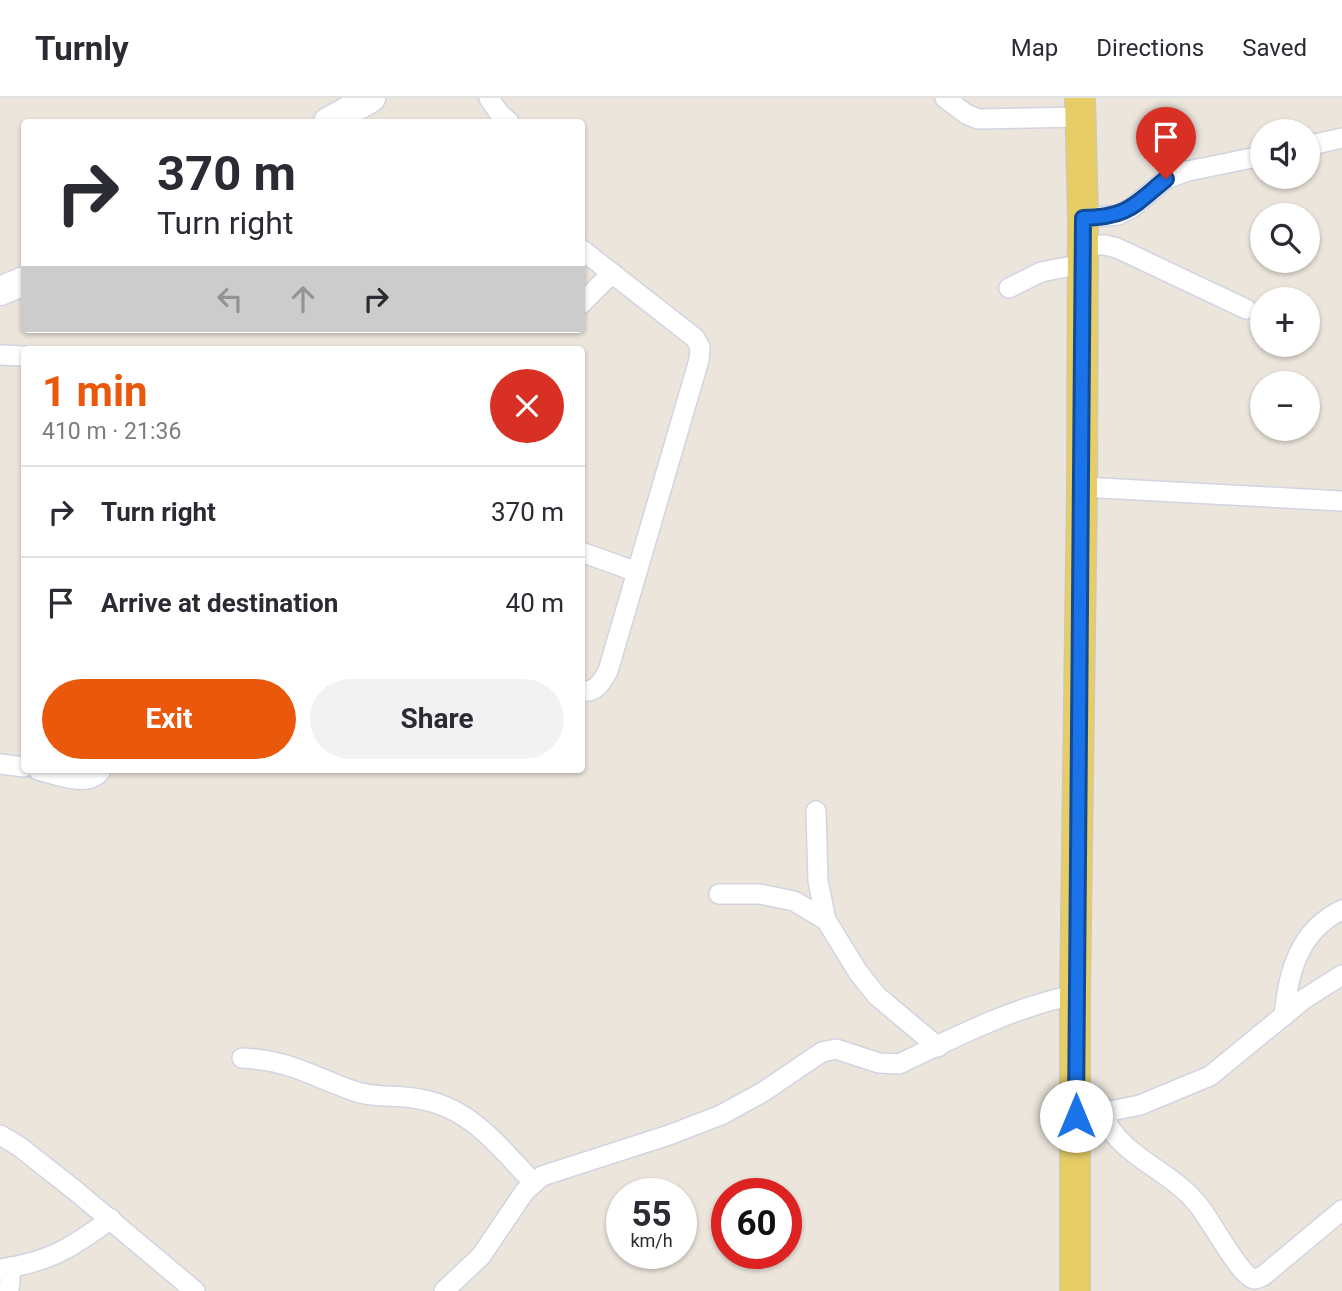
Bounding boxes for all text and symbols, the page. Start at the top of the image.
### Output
text: Turnly [35,29,129,68]
text: Map [1011,34,1058,62]
text: Directions [1096,34,1204,62]
text: Saved [1242,34,1307,62]
pin [1136,107,1196,179]
icon: arrive [1147,118,1185,156]
map controls [1250,119,1320,441]
button: sound [1250,119,1320,189]
text: 370 m [157,145,296,202]
icon: right [42,147,133,238]
button: search [1250,203,1320,273]
text: Turn right [157,204,293,242]
icon: left [211,280,249,318]
icon: ahead [284,280,322,318]
icon: right [357,280,395,318]
button: + [1250,287,1320,357]
text: 1 min [42,367,148,416]
button: close [490,369,564,443]
button: − [1250,371,1320,441]
text: 410 m · 21:36 [42,418,181,445]
icon: right [42,493,80,531]
text: Turn right [101,497,216,527]
text: 370 m [491,497,564,527]
icon: arrive [42,584,80,622]
text: Arrive at destination [101,588,338,618]
text: 40 m [506,588,564,618]
button: Exit [42,679,296,759]
button: Share [310,679,564,759]
position arrow [1039,1079,1113,1153]
speed limit sign: 60 [711,1178,802,1269]
text: 55 [631,1194,672,1235]
text: km/h [630,1230,673,1251]

